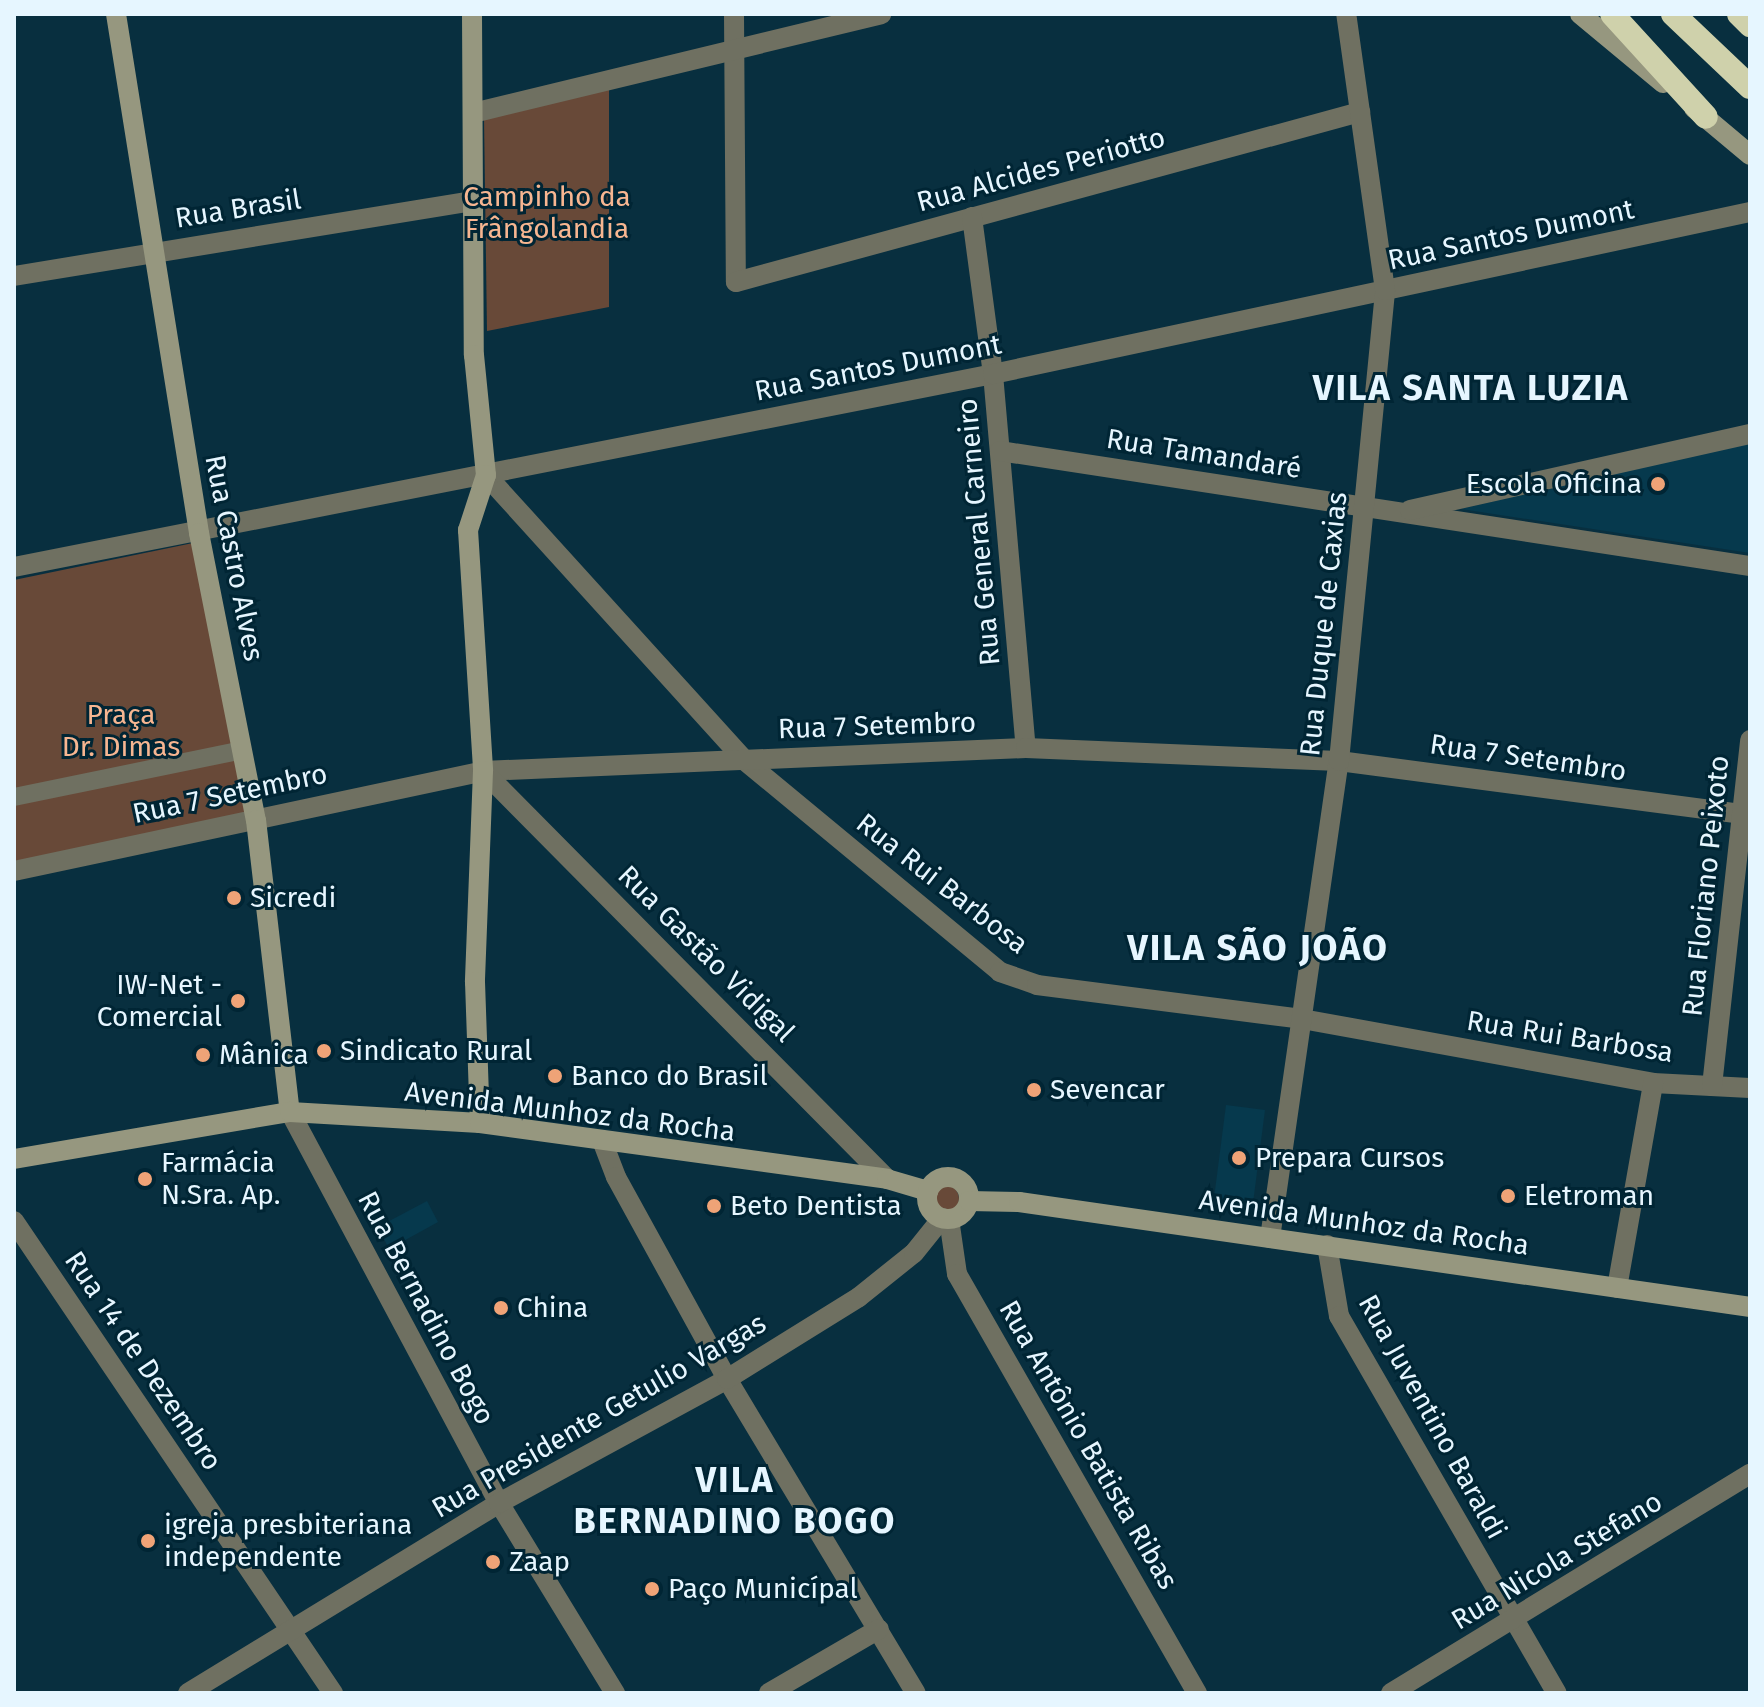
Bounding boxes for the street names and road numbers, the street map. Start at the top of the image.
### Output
street label: Rua Alcides Periotto [913,121,1169,219]
street label: Rua Brasil [173,182,303,236]
street label: Rua Santos Dumont [1385,193,1637,277]
street label: Rua Santos Dumont [752,328,1004,408]
street label: Rua General Carneiro [951,397,1007,667]
street label: Rua Tamandaré [1104,422,1304,486]
street label: Rua Castro Alves [198,452,270,664]
street label: Rua Duque de Caxias [1293,490,1355,758]
street label: Rua 7 Setembro [777,706,977,746]
street label: Rua 7 Setembro [1428,728,1628,788]
street label: Rua Floriano Peixoto [1676,754,1736,1018]
street label: Rua 7 Setembro [130,757,330,831]
street label: Rua Rui Barbosa [850,807,1034,961]
street label: Rua Gastão Vidigal [611,859,801,1049]
street label: Rua Rui Barbosa [1464,1004,1676,1070]
street label: Avenida Munhoz da Rocha [403,1075,737,1149]
street label: Avenida Munhoz da Rocha [1197,1183,1531,1263]
street label: Rua Bernadino Bogo [350,1186,502,1430]
street label: Rua 14 de Dezembro [57,1245,229,1477]
street label: Rua Juventino Baraldi [1351,1289,1513,1545]
street label: Rua Antônio Batista Ribas [992,1295,1184,1595]
street label: Rua Presidente Getulio Vargas [426,1306,772,1526]
street label: Rua Nicola Stefano [1446,1485,1668,1637]

